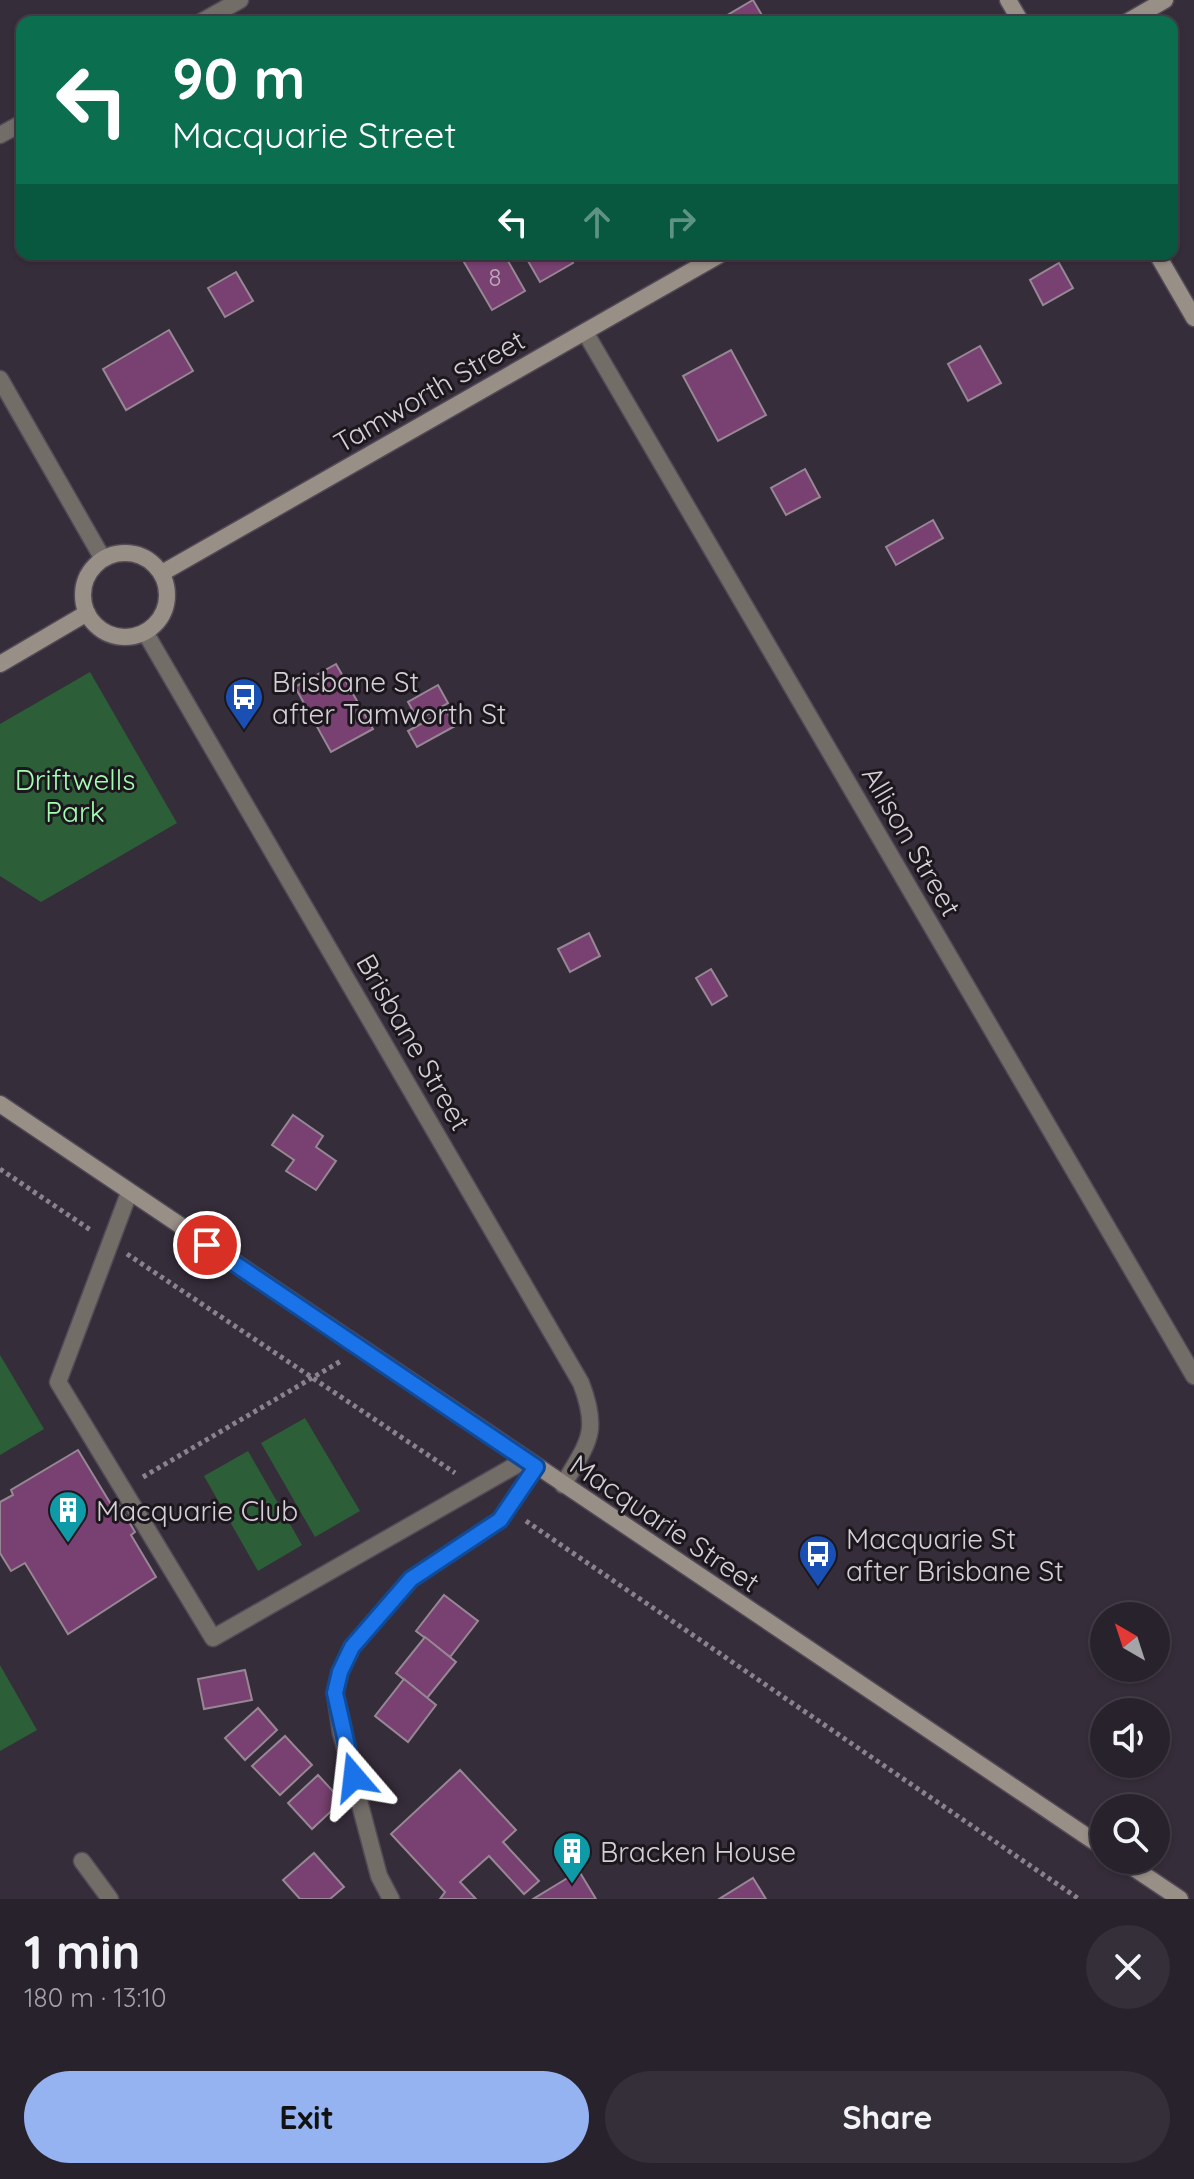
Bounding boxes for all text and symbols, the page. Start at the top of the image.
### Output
text: 90 m [172,43,306,113]
icon: left [40,48,144,152]
text: Macquarie Street [172,112,456,157]
icon: left [491,200,535,244]
icon: ahead [575,200,619,244]
icon: right [659,200,703,244]
house number: 8 [489,262,501,292]
street label: Tamworth Street [327,322,531,460]
place label: Brisbane St after Tamworth St [272,664,506,731]
bus stop icon: Brisbane St after Tamworth St [223,676,265,731]
street label: Allison Street [855,760,969,922]
park label: Driftwells Park [15,762,135,829]
street label: Brisbane Street [349,947,479,1137]
pin [173,1211,241,1279]
icon: arrive [185,1223,229,1267]
street label: Macquarie Street [563,1447,767,1599]
building icon: Macquarie Club [47,1489,89,1544]
place label: Macquarie Club [96,1493,298,1528]
place label: Macquarie St after Brisbane St [846,1521,1064,1588]
bus stop icon: Macquarie St after Brisbane St [797,1533,839,1588]
north arrow [1090,1602,1170,1682]
map controls [1090,1602,1170,1874]
button: sound [1090,1698,1170,1778]
position arrow [312,1735,396,1819]
button: search [1090,1794,1170,1874]
building icon: Bracken House [551,1830,593,1885]
place label: Bracken House [600,1834,796,1869]
text: 1 min [24,1921,140,1981]
button: close [1086,1925,1170,2009]
text: 180 m · 13:10 [24,1981,166,2014]
button: Exit [24,2071,589,2163]
button: Share [605,2071,1170,2163]

